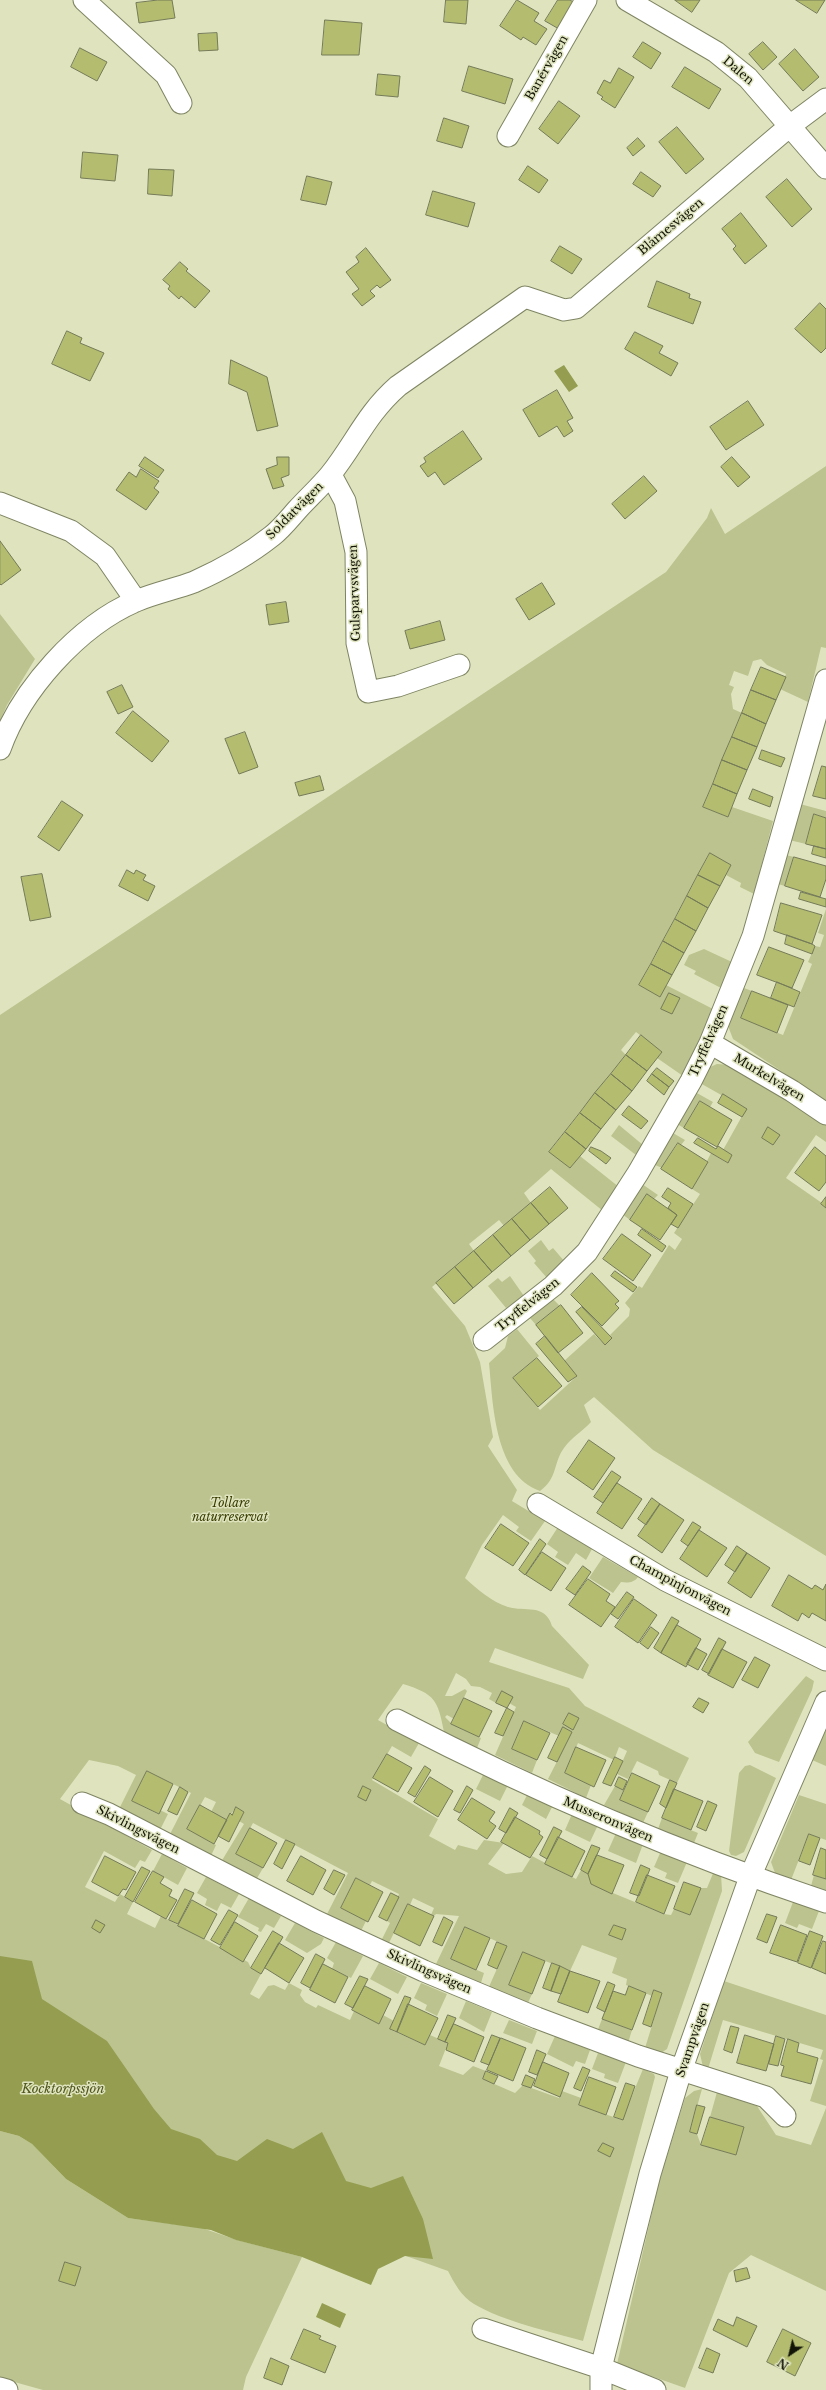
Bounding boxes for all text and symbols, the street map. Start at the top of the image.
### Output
street label: Banérvägen [523,33,571,103]
street label: Dalen [720,54,756,88]
street label: Blåmesvägen [635,195,707,259]
street label: Soldatvägen [263,479,327,543]
street label: Gulsparvsvägen [346,544,364,642]
street label: Tryffelvägen [687,1003,731,1079]
street label: Murkelvägen [731,1051,807,1105]
street label: Tryffelvägen [493,1275,563,1335]
park label: Tollare naturreservat [192,1497,268,1525]
street label: Champinjonvägen [626,1553,734,1619]
street label: Musseronvägen [561,1795,655,1845]
street label: Skivlingsvägen [94,1803,182,1857]
street label: Skivlingsvägen [384,1947,474,1997]
street label: Svampvägen [673,2001,713,2079]
water label: Kocktorpssjön [22,2081,104,2097]
north arrow [770,2334,810,2374]
text: N [775,2355,791,2373]

